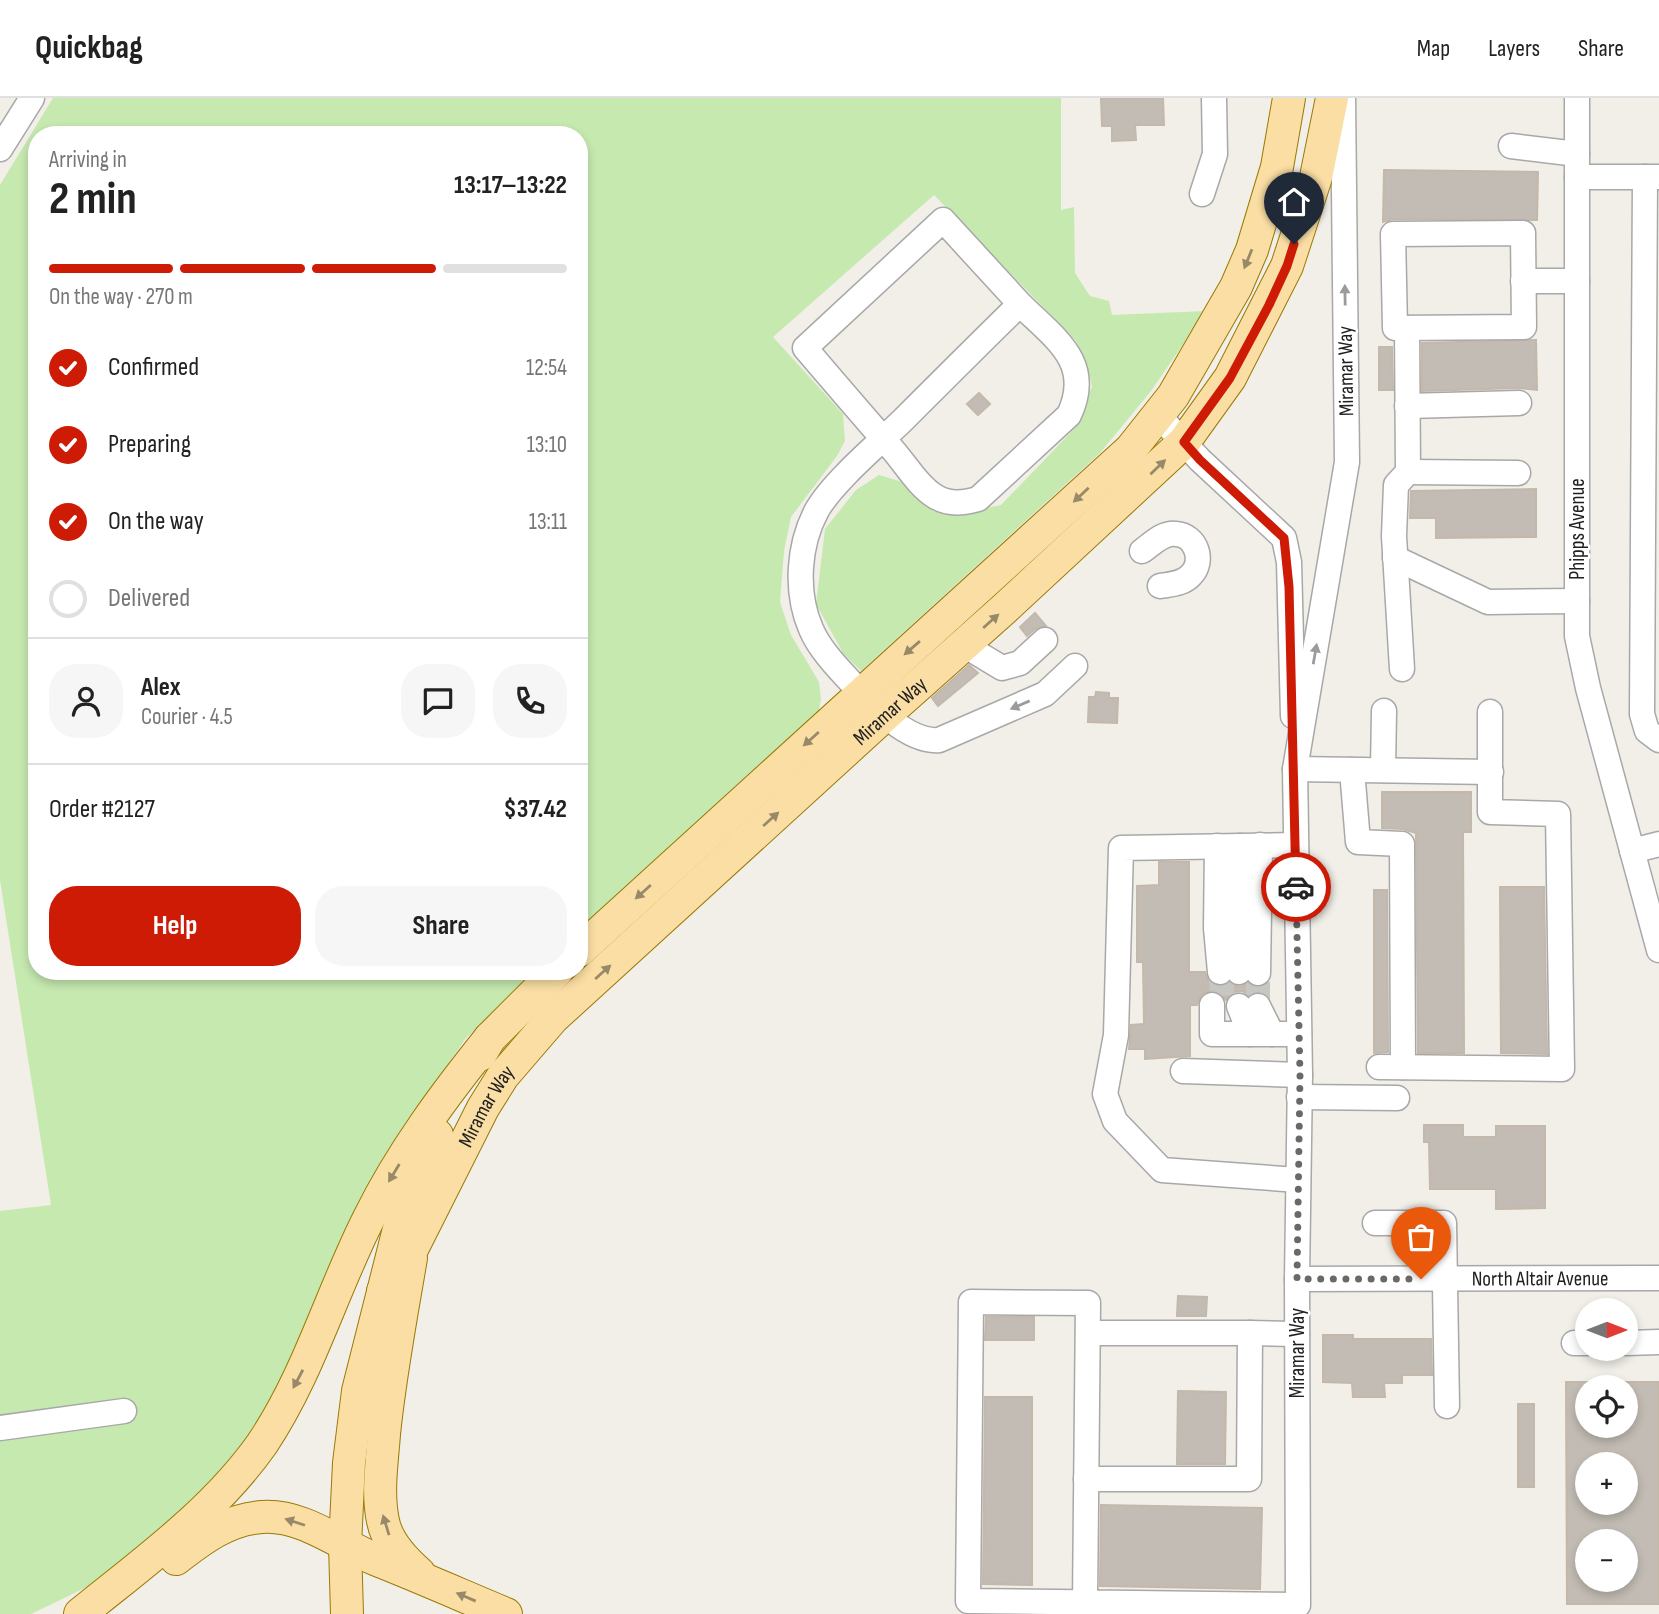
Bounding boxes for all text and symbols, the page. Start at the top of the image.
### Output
text: Quickbag [35,28,143,68]
text: Map [1417,34,1450,63]
text: Layers [1488,34,1540,63]
text: Share [1578,34,1624,63]
text: Arriving in [49,146,127,174]
text: 13:17–13:22 [454,170,567,201]
text: 2 min [49,172,137,227]
pin [1264,172,1324,244]
icon: home [1275,183,1313,221]
one-way arrow [1242,248,1253,269]
text: On the way · 270 m [49,283,193,311]
one-way arrow [1339,284,1351,306]
street label: Miramar Way [1333,326,1359,416]
icon: check [49,349,87,387]
text: Confirmed [108,352,199,383]
text: 12:54 [526,354,567,382]
icon: check [49,426,87,464]
text: Preparing [108,429,191,460]
text: 13:10 [527,431,567,459]
one-way arrow [1150,458,1167,475]
street label: Phipps Avenue [1565,478,1590,580]
one-way arrow [1072,487,1090,503]
icon: check [49,503,87,541]
text: On the way [108,506,204,537]
text: 13:11 [529,508,567,536]
text: Delivered [108,583,190,614]
one-way arrow [982,613,999,629]
one-way arrow [904,640,921,655]
one-way arrow [1309,643,1320,665]
button: person [49,664,123,738]
button: chat [401,664,475,738]
button: phone [493,664,567,738]
street label: Miramar Way [848,671,932,750]
text: Alex [141,672,181,703]
one-way arrow [1010,699,1030,711]
text: Courier · 4.5 [141,703,233,731]
one-way arrow [802,731,820,747]
text: Order #2127 [49,794,155,825]
text: $37.42 [504,794,567,825]
one-way arrow [762,811,779,827]
courier [1261,852,1331,922]
icon: car [1277,868,1315,906]
one-way arrow [635,884,652,900]
button: Help [49,886,301,966]
button: Share [315,886,567,966]
one-way arrow [594,965,611,981]
street label: Miramar Way [453,1060,519,1151]
one-way arrow [387,1164,400,1183]
pin [1391,1207,1451,1279]
icon: bag [1402,1218,1440,1256]
street label: North Altair Avenue [1472,1266,1608,1291]
north arrow [1575,1298,1638,1362]
map controls [1575,1298,1638,1592]
street label: Miramar Way [1285,1308,1310,1398]
one-way arrow [293,1370,305,1390]
button: locate [1575,1375,1638,1438]
button: + [1575,1452,1638,1515]
one-way arrow [380,1514,390,1535]
one-way arrow [284,1517,305,1527]
button: − [1575,1529,1638,1592]
one-way arrow [455,1591,476,1602]

